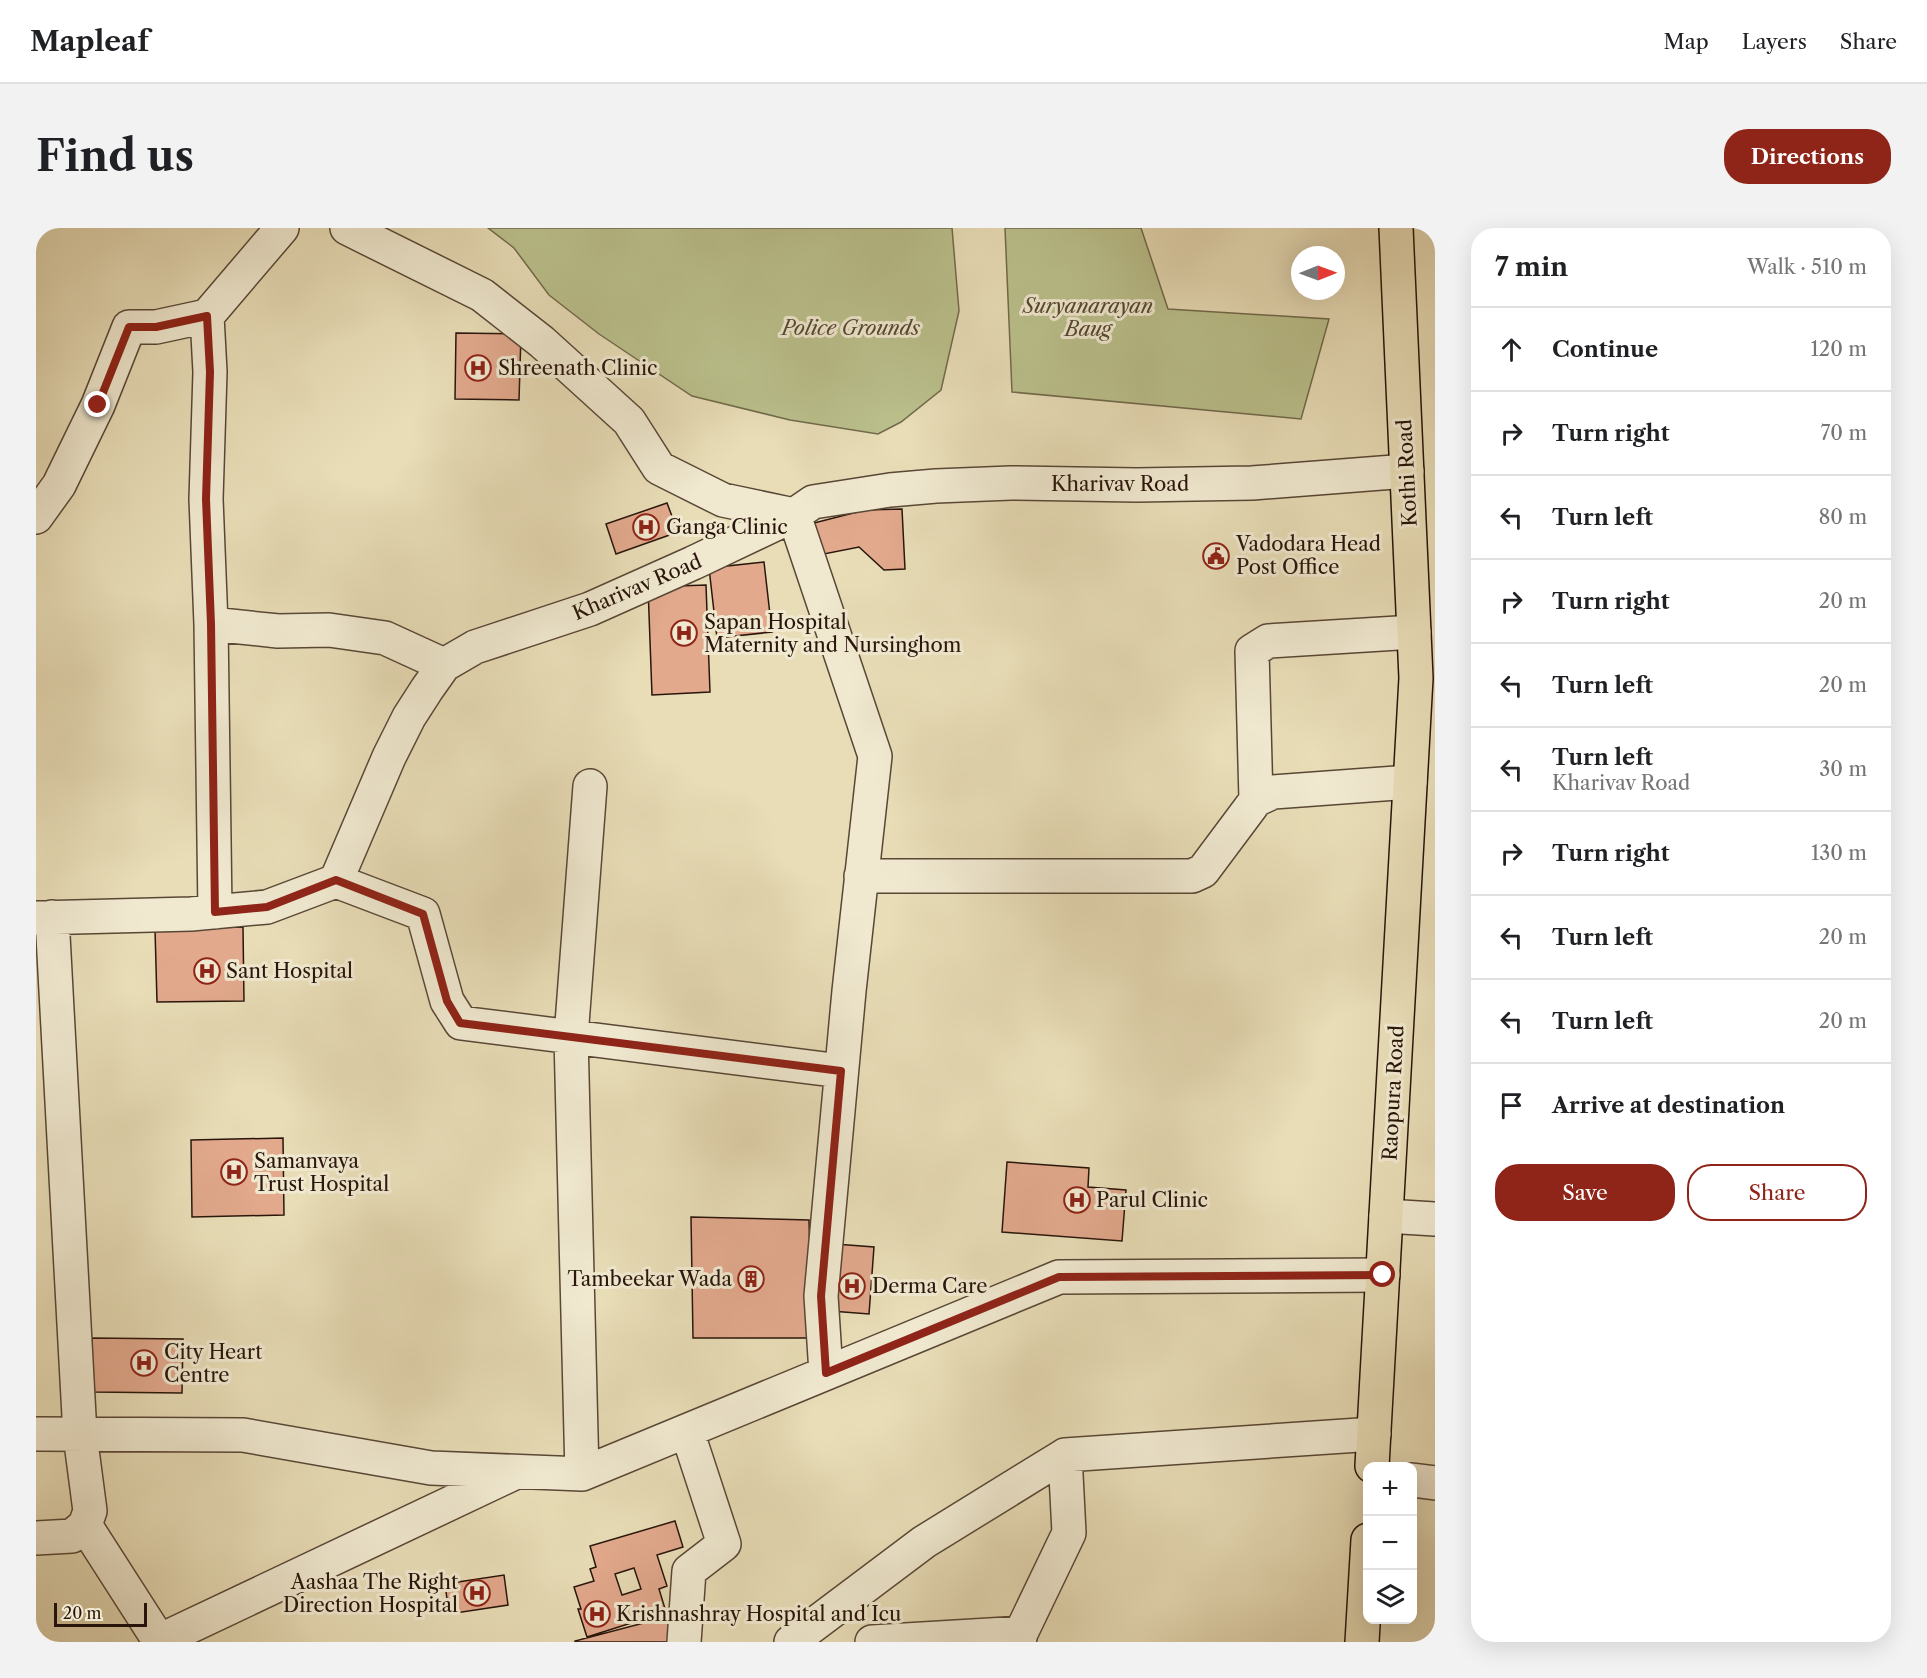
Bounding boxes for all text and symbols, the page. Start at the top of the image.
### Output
text: Mapleaf [30,24,149,58]
text: Map [1664,29,1709,54]
text: Layers [1742,29,1807,54]
text: Share [1840,29,1897,54]
button: Directions [1724,129,1891,184]
text: Find us [36,130,194,182]
north arrow [1291,246,1345,300]
text: 7 min [1495,251,1568,283]
text: Walk · 510 m [1747,255,1867,279]
park label: Suryanarayan Baug [1022,294,1153,341]
park label: Police Grounds [780,316,920,340]
icon: ahead [1495,333,1528,366]
text: Continue [1552,336,1658,363]
text: 120 m [1810,337,1867,361]
hospital icon: Shreenath Clinic [463,353,493,383]
place label: Shreenath Clinic [498,356,658,380]
route end [84,391,110,417]
icon: right [1495,417,1528,450]
street label: Kothi Road [1392,419,1422,527]
text: Turn right [1552,420,1670,447]
text: 70 m [1821,421,1867,445]
street label: Kharivav Road [1051,472,1189,496]
icon: left [1495,501,1528,534]
text: Turn left [1552,504,1653,531]
text: 80 m [1819,505,1867,529]
hospital icon: Ganga Clinic [631,512,661,542]
place label: Ganga Clinic [666,515,788,539]
place label: Vadodara Head Post Office [1235,532,1381,579]
public building icon: Vadodara Head Post Office [1201,541,1231,571]
street label: Kharivav Road [569,549,705,625]
icon: right [1495,585,1528,618]
text: Turn right [1552,588,1670,615]
text: 20 m [1819,589,1867,613]
place label: Sapan Hospital Maternity and Nursinghom [704,610,962,657]
hospital icon: Sapan Hospital Maternity and Nursinghom [669,618,699,648]
icon: left [1495,669,1528,702]
text: Turn left [1552,672,1653,699]
text: 20 m [1819,673,1867,697]
text: Turn left [1552,744,1653,771]
icon: left [1495,753,1528,786]
text: 30 m [1819,757,1867,781]
text: Kharivav Road [1552,771,1690,795]
icon: right [1495,837,1528,870]
text: Turn right [1552,840,1670,867]
text: 130 m [1811,841,1867,865]
icon: left [1495,921,1528,954]
text: Turn left [1552,924,1653,951]
text: 20 m [1819,925,1867,949]
hospital icon: Sant Hospital [192,956,222,986]
place label: Sant Hospital [226,959,353,983]
icon: left [1495,1005,1528,1038]
text: Turn left [1552,1008,1653,1035]
text: 20 m [1819,1009,1867,1033]
street label: Raopura Road [1377,1025,1409,1161]
icon: arrive [1495,1089,1528,1122]
text: Arrive at destination [1552,1092,1785,1119]
place label: Samanvaya Trust Hospital [254,1149,389,1196]
hospital icon: Samanvaya Trust Hospital [219,1157,249,1187]
button: Save [1495,1164,1675,1221]
button: Share [1687,1164,1867,1221]
hospital icon: Parul Clinic [1062,1185,1092,1215]
place label: Parul Clinic [1096,1188,1208,1212]
route start [1369,1261,1395,1287]
building icon: Tambeekar Wada [736,1264,766,1294]
place label: Tambeekar Wada [568,1267,732,1291]
hospital icon: Derma Care [837,1271,867,1301]
place label: Derma Care [872,1274,987,1298]
place label: City Heart Centre [164,1340,262,1387]
hospital icon: City Heart Centre [129,1348,159,1378]
map controls [1363,1462,1417,1624]
button: + [1363,1462,1417,1516]
button: − [1363,1516,1417,1570]
place label: Aashaa The Right Direction Hospital [283,1570,458,1617]
button: layers [1363,1570,1417,1624]
hospital icon: Aashaa The Right Direction Hospital [462,1578,492,1608]
hospital icon: Krishnashray Hospital and Icu [582,1599,612,1629]
scale bar [54,1600,147,1628]
place label: Krishnashray Hospital and Icu [616,1602,901,1626]
text: 20 m [63,1603,102,1623]

